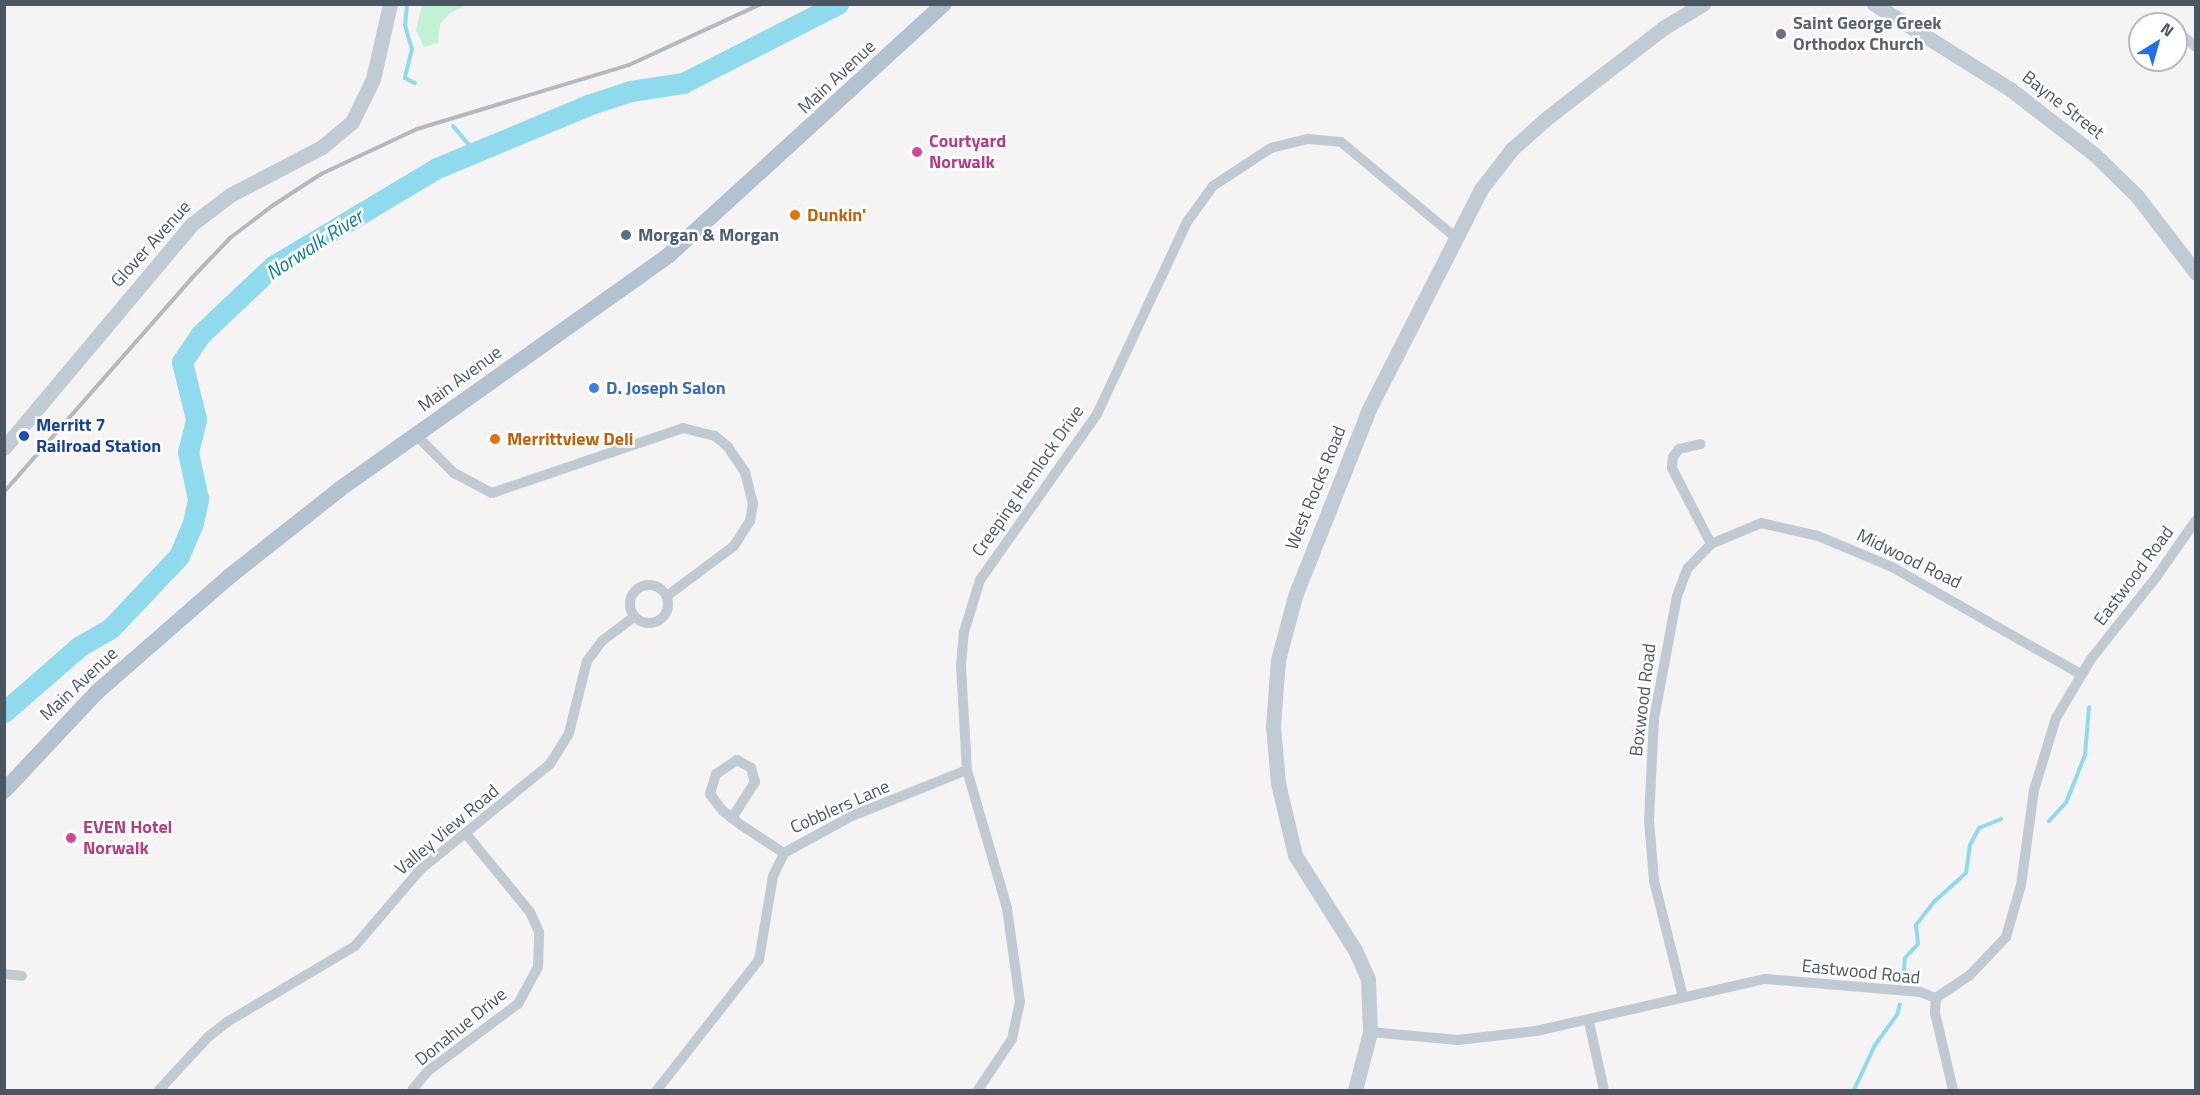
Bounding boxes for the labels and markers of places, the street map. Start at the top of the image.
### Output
place label: Saint George Greek Orthodox Church [1793,13,1942,56]
marker: Saint George Greek Orthodox Church [1774,27,1788,41]
place label: Courtyard Norwalk [929,131,1006,174]
marker: Courtyard Norwalk [910,145,924,159]
place label: Dunkin' [807,204,866,226]
marker: Dunkin' [788,208,802,222]
place label: Morgan & Morgan [638,224,779,246]
marker: Morgan & Morgan [619,228,633,242]
place label: D. Joseph Salon [606,377,726,399]
marker: D. Joseph Salon [587,381,601,395]
place label: Merritt 7 Railroad Station [36,415,161,458]
place label: Merrittview Deli [507,428,633,450]
marker: Merritt 7 Railroad Station [17,429,31,443]
marker: Merrittview Deli [488,432,502,446]
place label: EVEN Hotel Norwalk [83,817,172,860]
marker: EVEN Hotel Norwalk [64,831,78,845]

